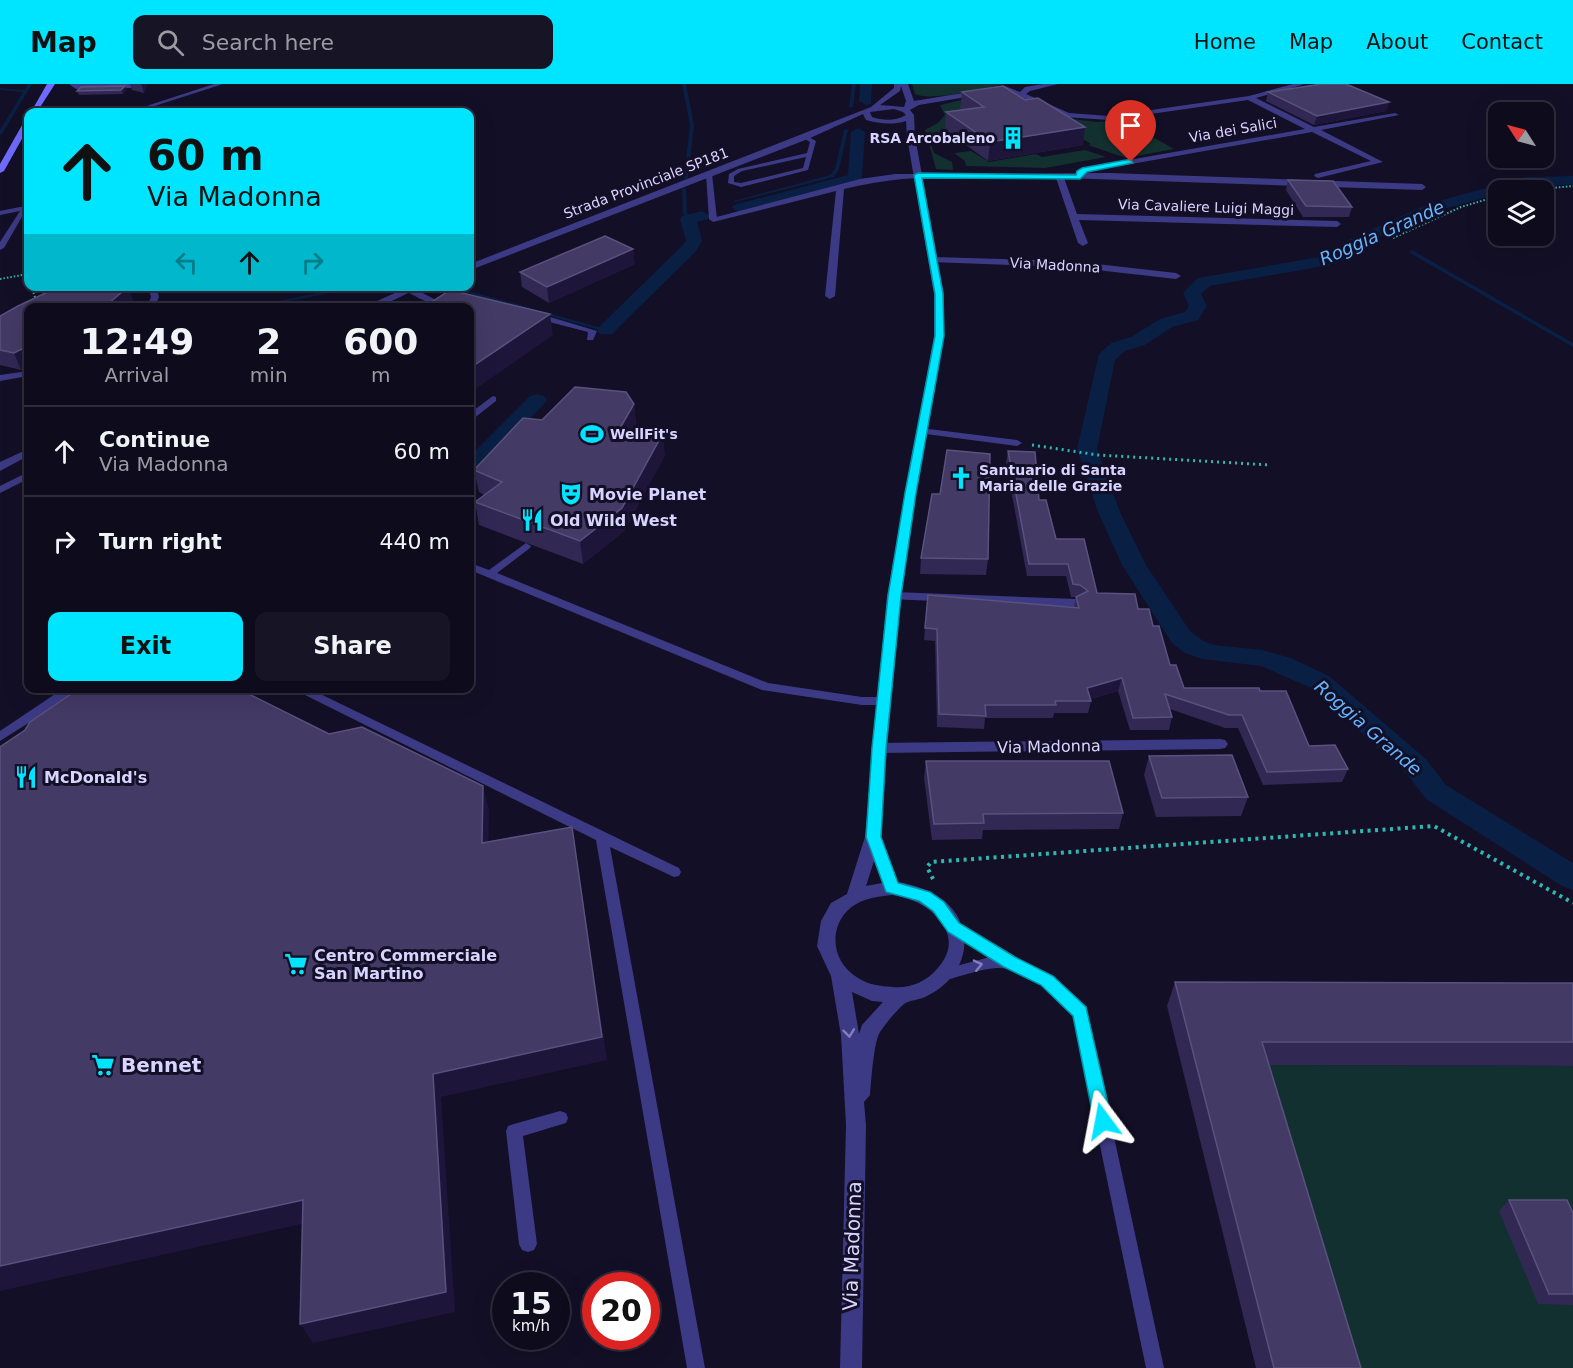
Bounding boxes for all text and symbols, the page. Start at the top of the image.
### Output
search box [133,15,553,69]
text: Map [30,26,97,59]
icon: search [154,26,187,59]
text: Search here [202,30,334,55]
text: Home [1194,30,1256,54]
text: Map [1289,30,1333,54]
text: About [1366,30,1428,54]
text: Contact [1461,30,1543,54]
pin [1105,100,1156,162]
north arrow [1488,102,1554,168]
map controls [1488,102,1554,246]
icon: arrive [1114,109,1147,142]
street label: Via dei Salici [1188,114,1278,146]
building icon: RSA Arcobaleno [1000,125,1026,151]
place label: RSA Arcobaleno [869,130,995,146]
text: 60 m [147,131,264,180]
icon: ahead [48,132,126,210]
street label: Strada Provinciale SP181 [561,144,731,222]
button: layers [1488,180,1554,246]
text: Via Madonna [147,181,322,212]
street label: Via Cavaliere Luigi Maggi [1118,196,1294,218]
water label: Roggia Grande [1316,196,1447,269]
icon: left [170,246,203,279]
icon: ahead [233,246,266,279]
icon: right [296,246,329,279]
street label: Via Madonna [1009,255,1101,275]
text: 12:49 [80,321,194,362]
text: 2 [256,321,281,362]
text: 600 [343,321,418,362]
text: Arrival [104,363,169,387]
text: min [250,363,288,387]
text: m [371,363,391,387]
sports icon: WellFit's [579,421,605,447]
place label: WellFit's [610,426,678,442]
text: Continue [99,427,210,452]
icon: ahead [48,435,81,468]
text: 60 m [394,439,450,464]
text: Via Madonna [99,452,228,476]
place label: Santuario di Santa Maria delle Grazie [979,462,1126,494]
church icon: Santuario di Santa Maria delle Grazie [948,465,974,491]
theatre icon: Movie Planet [558,481,584,507]
place label: Movie Planet [589,485,707,504]
restaurant icon: Old Wild West [519,507,545,533]
place label: Old Wild West [550,511,677,530]
icon: right [48,525,81,558]
text: Turn right [99,529,222,554]
text: 440 m [380,529,450,554]
button: Exit [48,612,243,681]
button: Share [255,612,450,681]
water label: Roggia Grande [1311,676,1426,780]
street label: Via Madonna [997,736,1101,757]
restaurant icon: McDonald's [13,764,39,790]
place label: McDonald's [44,768,147,787]
place label: Centro Commerciale San Martino [314,946,497,983]
supermarket icon: Centro Commerciale San Martino [283,951,309,977]
one-way arrow [972,959,982,972]
one-way arrow [842,1028,855,1037]
supermarket icon: Bennet [90,1052,116,1078]
place label: Bennet [121,1053,202,1077]
position arrow [1071,1089,1135,1153]
street label: Via Madonna [838,1181,866,1311]
speed limit sign: 20 [582,1272,660,1350]
text: 15 [510,1286,552,1321]
text: km/h [512,1317,550,1335]

